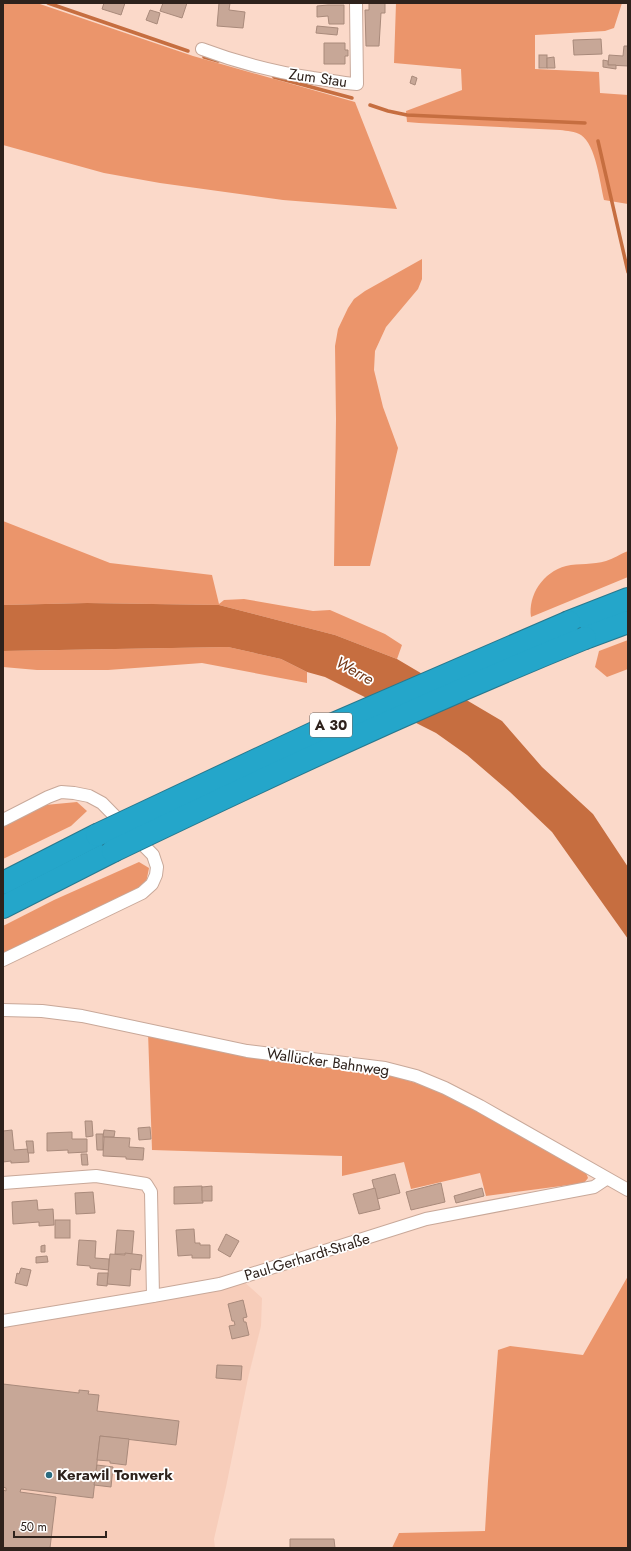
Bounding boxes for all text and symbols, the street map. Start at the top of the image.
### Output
street label: Zum Stau [287,63,349,93]
water label: Werre [331,651,378,690]
road number: A 30 [310,713,352,737]
street label: Wallücker Bahnweg [265,1042,391,1082]
street label: Paul-Gerhardt-Straße [242,1227,373,1287]
place label: Kerawil Tonwerk [57,1464,173,1486]
marker: Kerawil Tonwerk [44,1470,54,1480]
scale bar [14,1513,106,1539]
text: 50 m [20,1518,47,1536]

